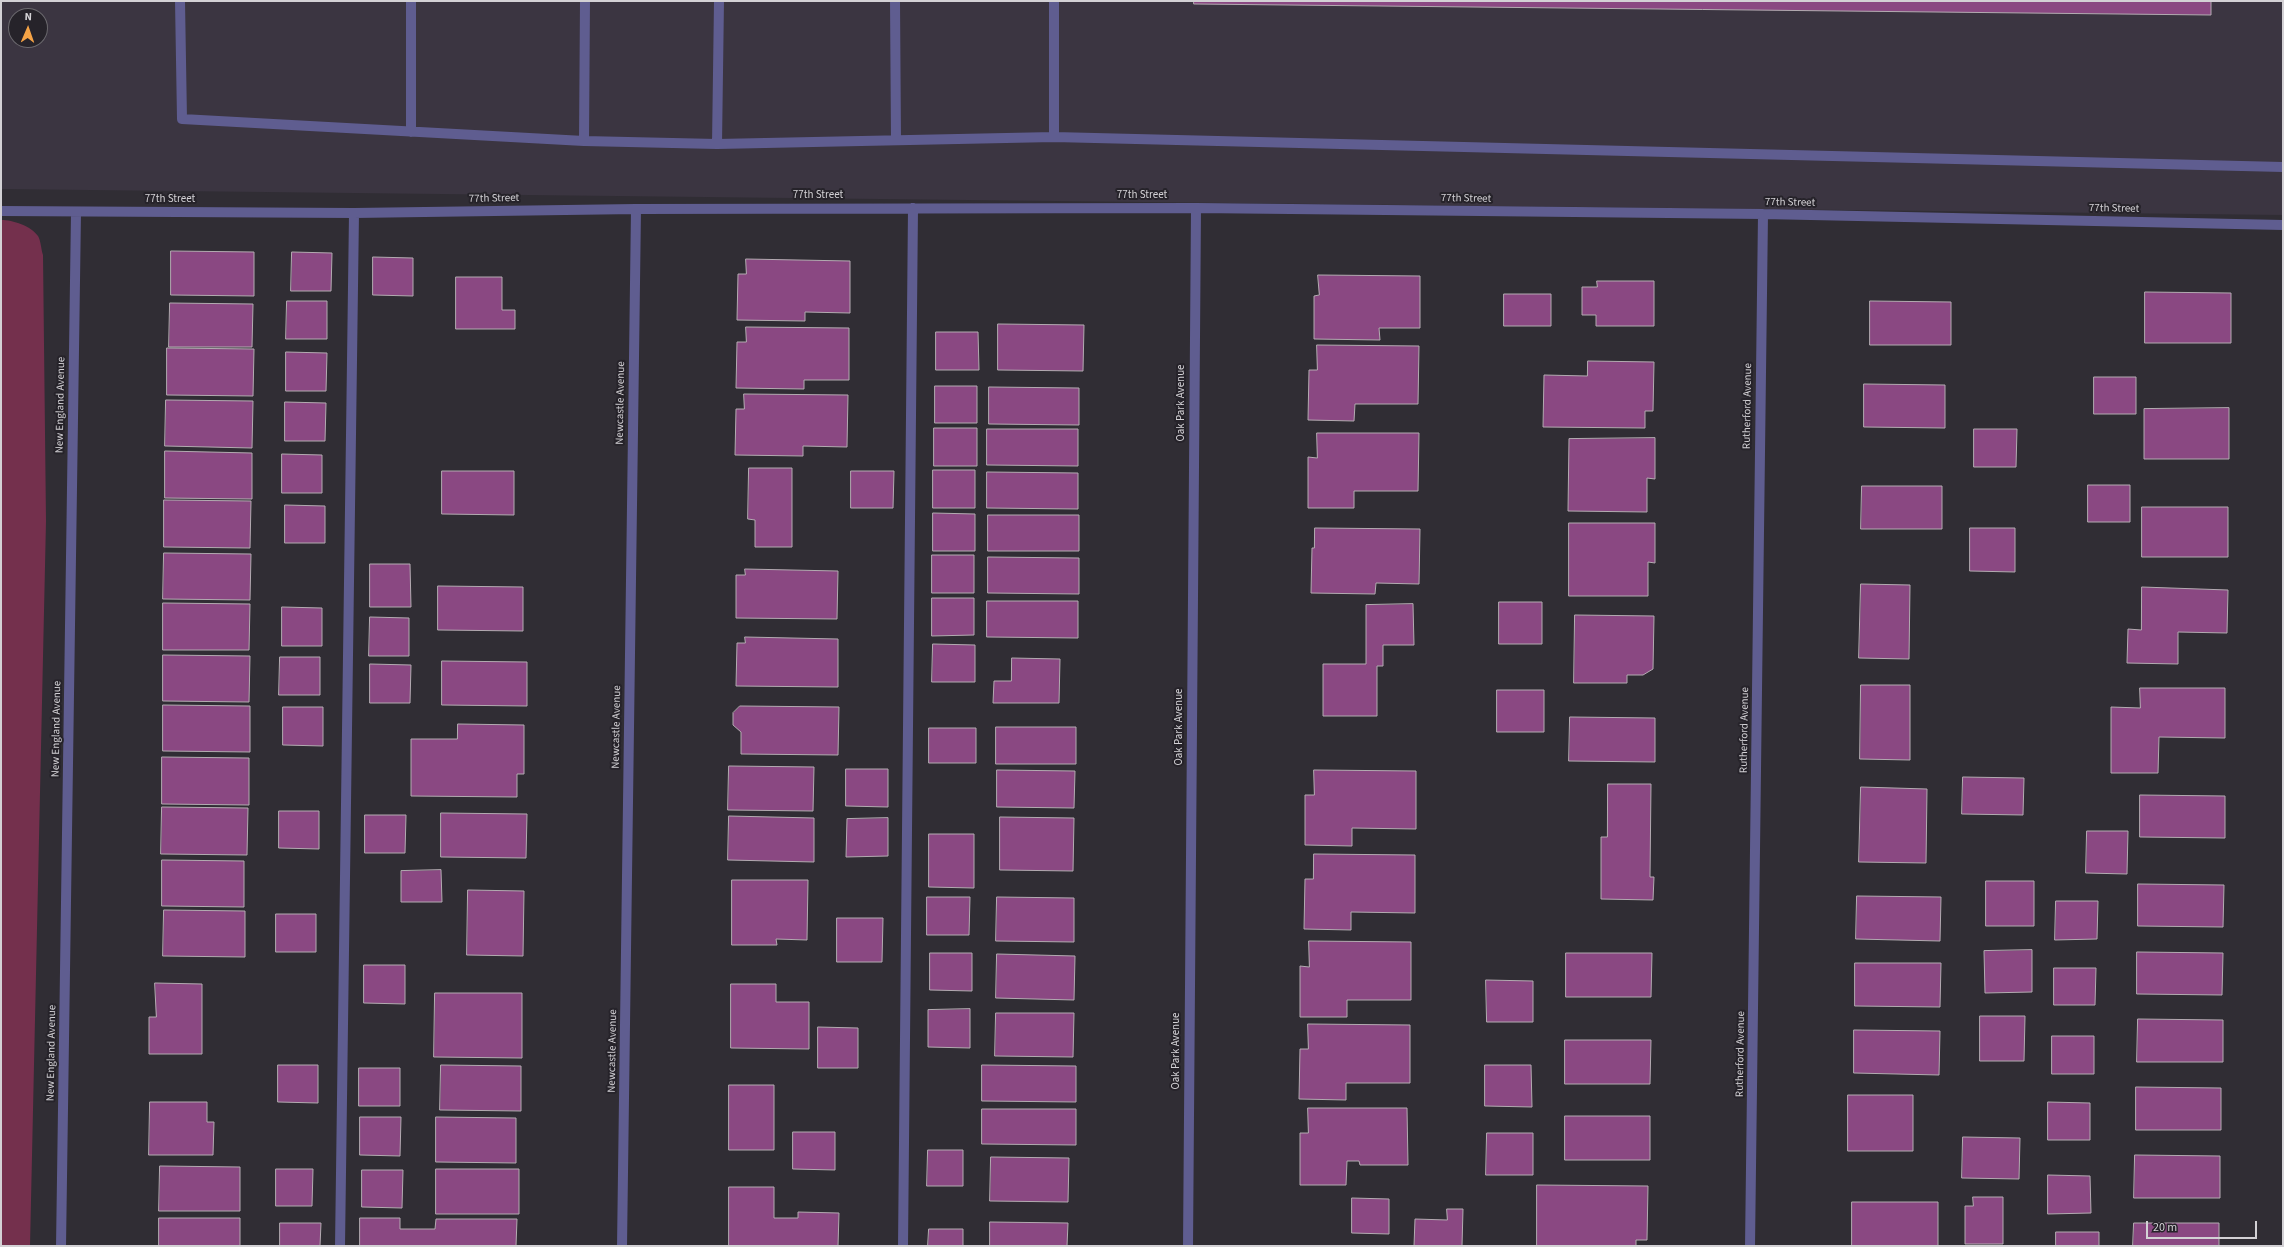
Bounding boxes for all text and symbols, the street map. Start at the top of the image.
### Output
north arrow [8,8,48,48]
text: N [24,9,32,24]
street label: 77th Street [793,189,843,203]
street label: 77th Street [1117,189,1167,203]
street label: 77th Street [469,192,519,206]
street label: 77th Street [1441,192,1491,206]
street label: 77th Street [145,193,195,207]
street label: 77th Street [1765,196,1815,210]
street label: 77th Street [2089,202,2139,216]
street label: New England Avenue [54,357,68,453]
street label: Newcastle Avenue [614,361,628,445]
street label: Rutherford Avenue [1741,363,1755,449]
street label: Oak Park Avenue [1175,364,1189,442]
street label: New England Avenue [50,681,64,777]
street label: Newcastle Avenue [610,685,624,769]
street label: Rutherford Avenue [1738,687,1752,773]
street label: Oak Park Avenue [1173,688,1187,766]
street label: New England Avenue [45,1005,59,1101]
street label: Newcastle Avenue [606,1009,620,1093]
street label: Rutherford Avenue [1734,1011,1748,1097]
street label: Oak Park Avenue [1170,1012,1184,1090]
scale bar [2148,1213,2259,1239]
text: 20 m [2153,1219,2177,1236]

